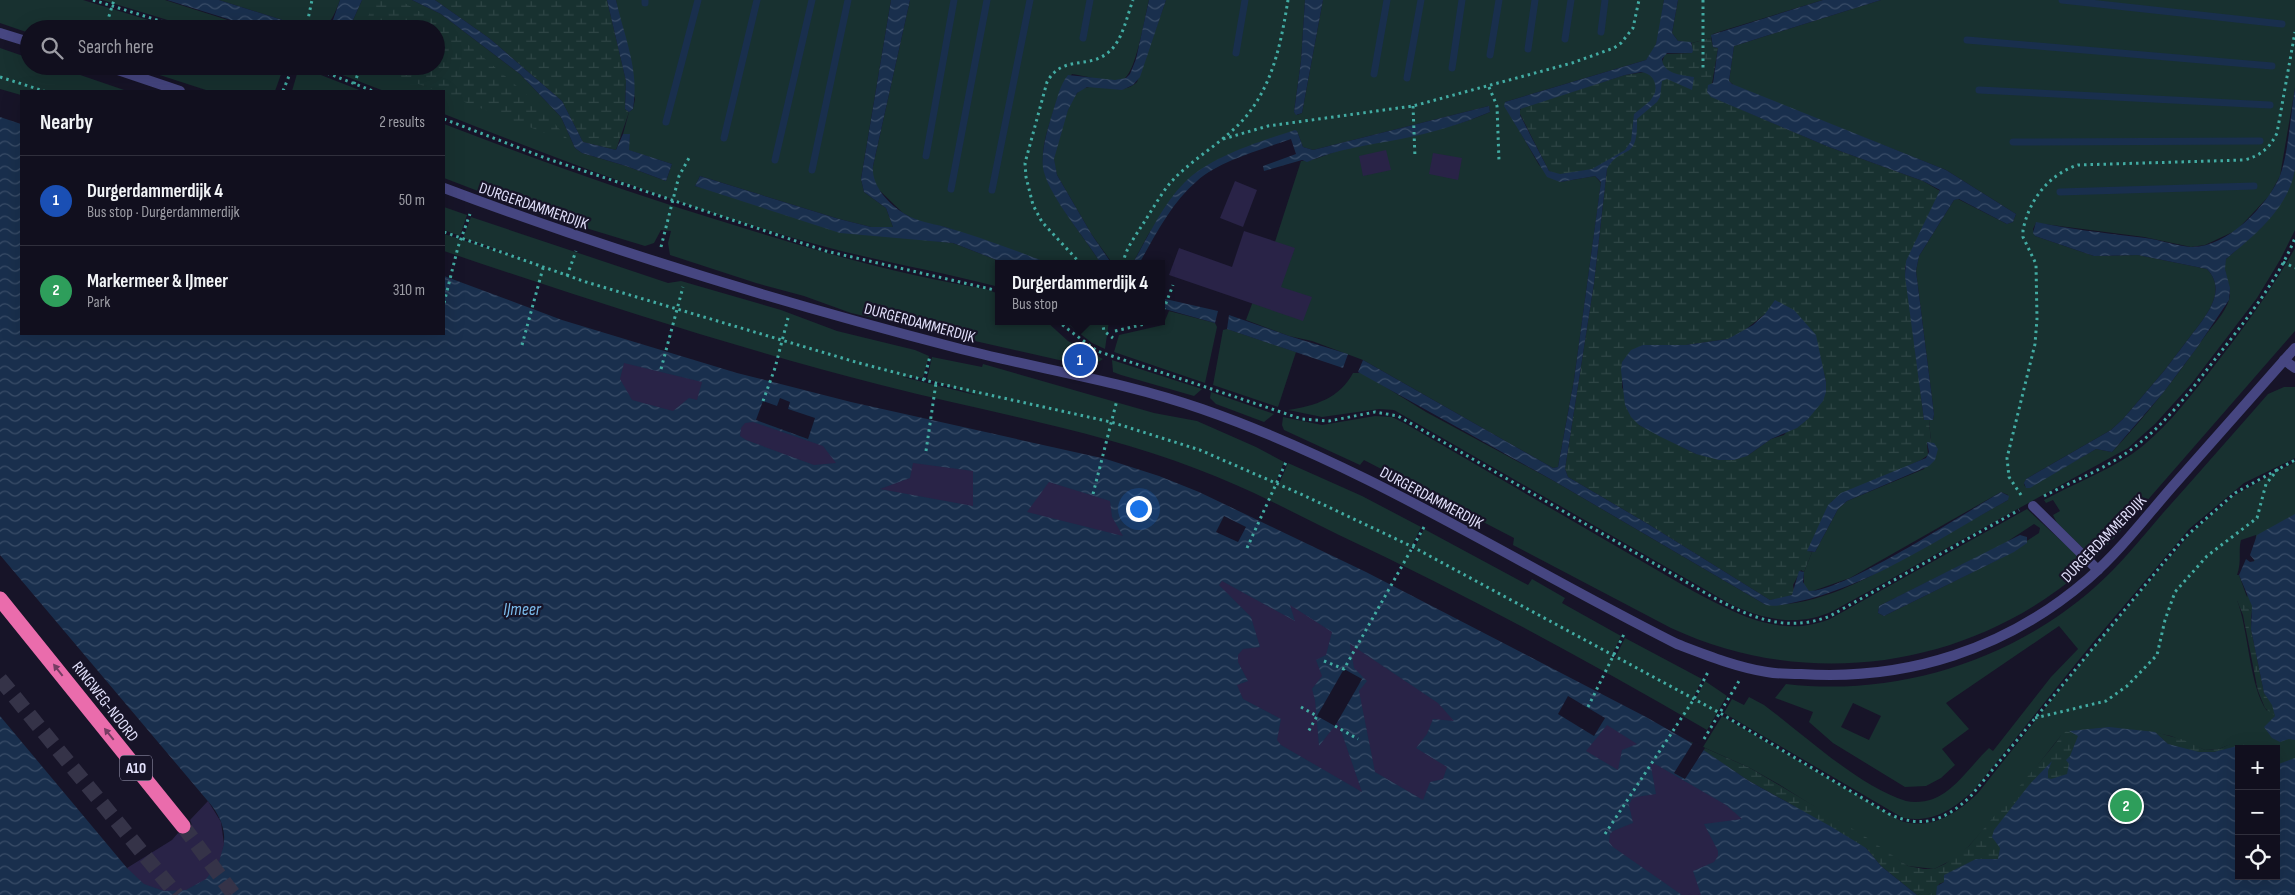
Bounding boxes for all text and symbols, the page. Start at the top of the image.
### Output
search box [20,20,445,75]
icon: search [38,34,66,62]
text: Search here [78,36,154,59]
text: Nearby [40,110,93,135]
text: 2 results [379,113,425,132]
street label: DURGERDAMMERDIJK [476,179,591,234]
text: Durgerdammerdijk 4 [87,180,223,203]
text: 1 [53,191,59,210]
text: 50 m [399,191,425,210]
text: Bus stop · Durgerdammerdijk [87,203,240,222]
popup [995,260,1165,325]
text: Markermeer & IJmeer [87,270,228,293]
text: Durgerdammerdijk 4 [1012,272,1148,295]
text: 2 [52,281,60,300]
text: 310 m [393,281,425,300]
text: Park [87,293,110,312]
text: Bus stop [1012,295,1058,314]
street label: DURGERDAMMERDIJK [862,299,978,348]
pin: 1 [1064,341,1096,379]
street label: DURGERDAMMERDIJK [1376,463,1487,534]
street label: DURGERDAMMERDIJK [2058,491,2151,587]
your location [1126,496,1152,522]
water label: IJmeer [503,599,542,620]
street label: RINGWEG-NOORD [68,658,142,746]
one-way arrow [53,664,64,677]
one-way arrow [103,728,114,741]
map controls [2235,745,2280,880]
button: + [2235,745,2280,790]
road number: A10 [120,756,152,780]
pin: 2 [2110,787,2142,825]
button: − [2235,790,2280,835]
button: locate [2235,835,2280,880]

